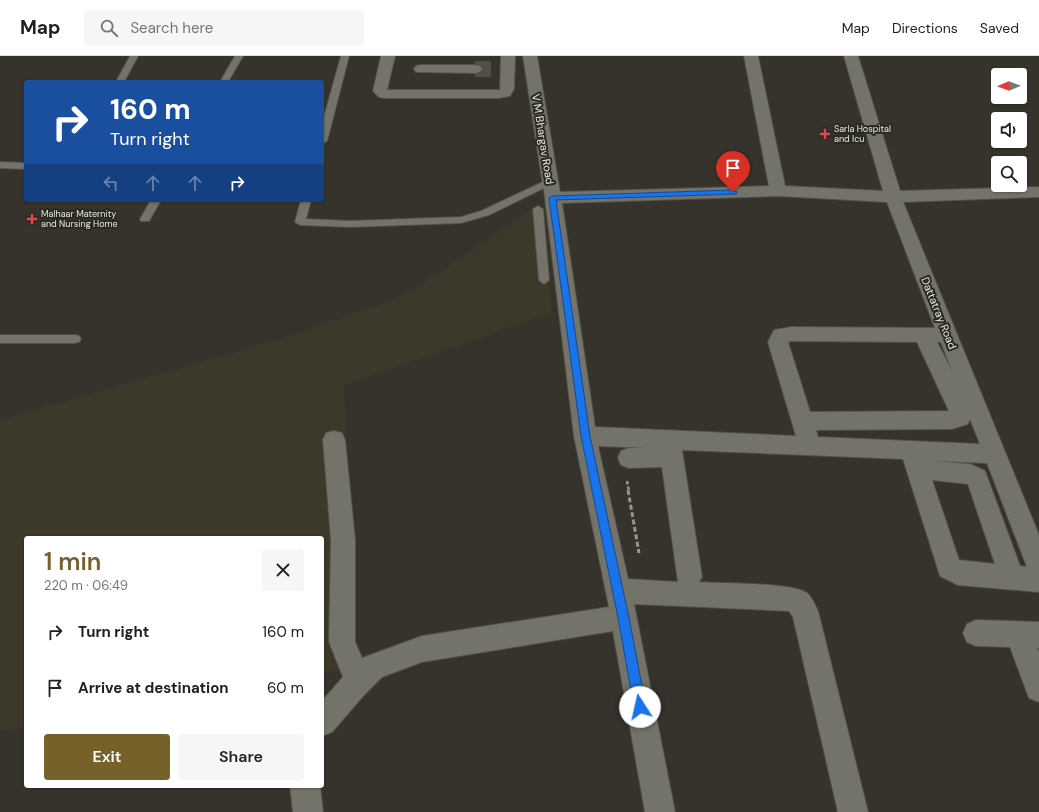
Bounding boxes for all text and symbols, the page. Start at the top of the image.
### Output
search box [84,10,364,46]
text: Map [20,15,60,40]
icon: search [98,17,120,39]
text: Search here [130,18,213,38]
text: Map [842,19,870,37]
text: Directions [892,19,958,37]
text: Saved [980,19,1019,37]
north arrow [991,68,1027,104]
map controls [991,68,1027,192]
text: 160 m [110,91,191,128]
street label: V M Bhargav Road [529,93,557,185]
icon: right [44,96,96,148]
button: sound [991,112,1027,148]
place label: Sarla Hospital and Icu [834,123,891,145]
text: Turn right [110,127,190,151]
marker: Sarla Hospital and Icu [819,128,831,140]
pin [716,151,750,192]
button: search [991,156,1027,192]
icon: arrive [722,157,744,179]
icon: left [100,172,122,194]
icon: ahead [142,172,164,194]
icon: ahead [184,172,206,194]
icon: right [226,172,248,194]
place label: Malhaar Maternity and Nursing Home [41,208,118,230]
marker: Malhaar Maternity and Nursing Home [26,213,38,225]
street label: Dattatray Road [918,275,960,351]
text: 1 min [44,546,101,577]
button: close [262,549,304,591]
text: 220 m · 06:49 [44,577,128,594]
icon: right [44,621,66,643]
text: Turn right [78,622,149,642]
text: 160 m [262,622,304,642]
icon: arrive [44,677,66,699]
text: Arrive at destination [78,678,229,698]
text: 60 m [267,678,304,698]
position arrow [619,686,661,728]
button: Exit [44,734,170,780]
button: Share [178,734,304,780]

